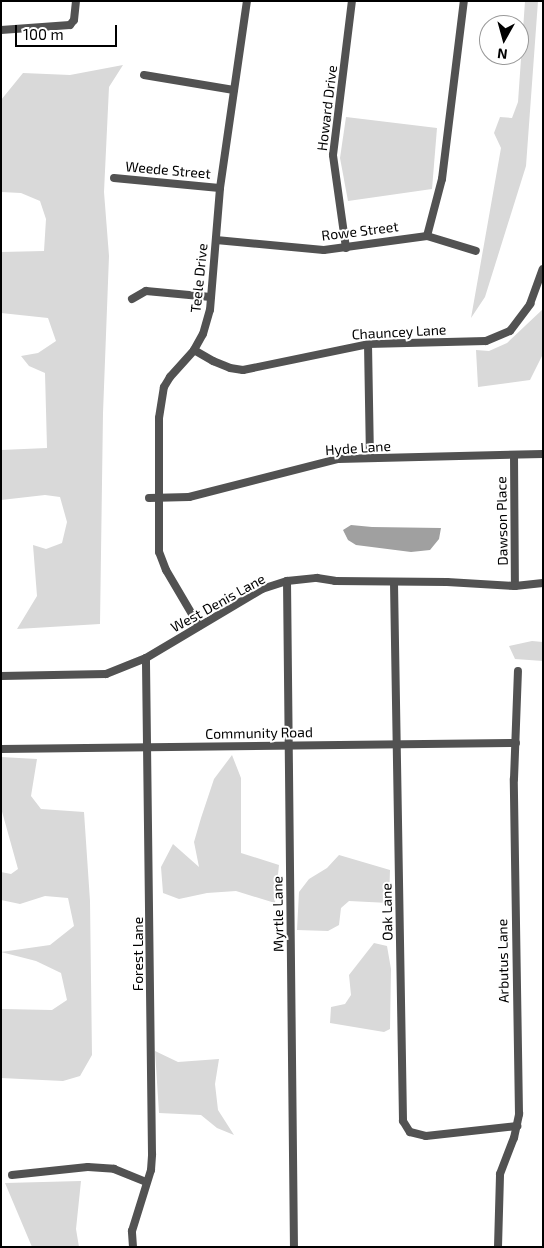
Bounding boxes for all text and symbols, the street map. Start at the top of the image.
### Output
scale bar [18,15,120,47]
north arrow [479,15,529,65]
text: 100 m [23,25,64,43]
text: N [496,45,508,63]
street label: Howard Drive [313,64,341,152]
street label: Weede Street [125,158,211,182]
street label: Rowe Street [320,218,400,244]
street label: Teele Drive [187,242,211,314]
street label: Chauncey Lane [351,321,447,343]
street label: Hyde Lane [325,437,391,459]
street label: Dawson Place [493,476,511,566]
street label: West Denis Lane [168,570,268,636]
street label: Community Road [205,724,313,742]
street label: Myrtle Lane [269,876,287,952]
street label: Oak Lane [378,883,396,941]
street label: Forest Lane [130,917,146,991]
street label: Arbutus Lane [494,919,512,1003]

